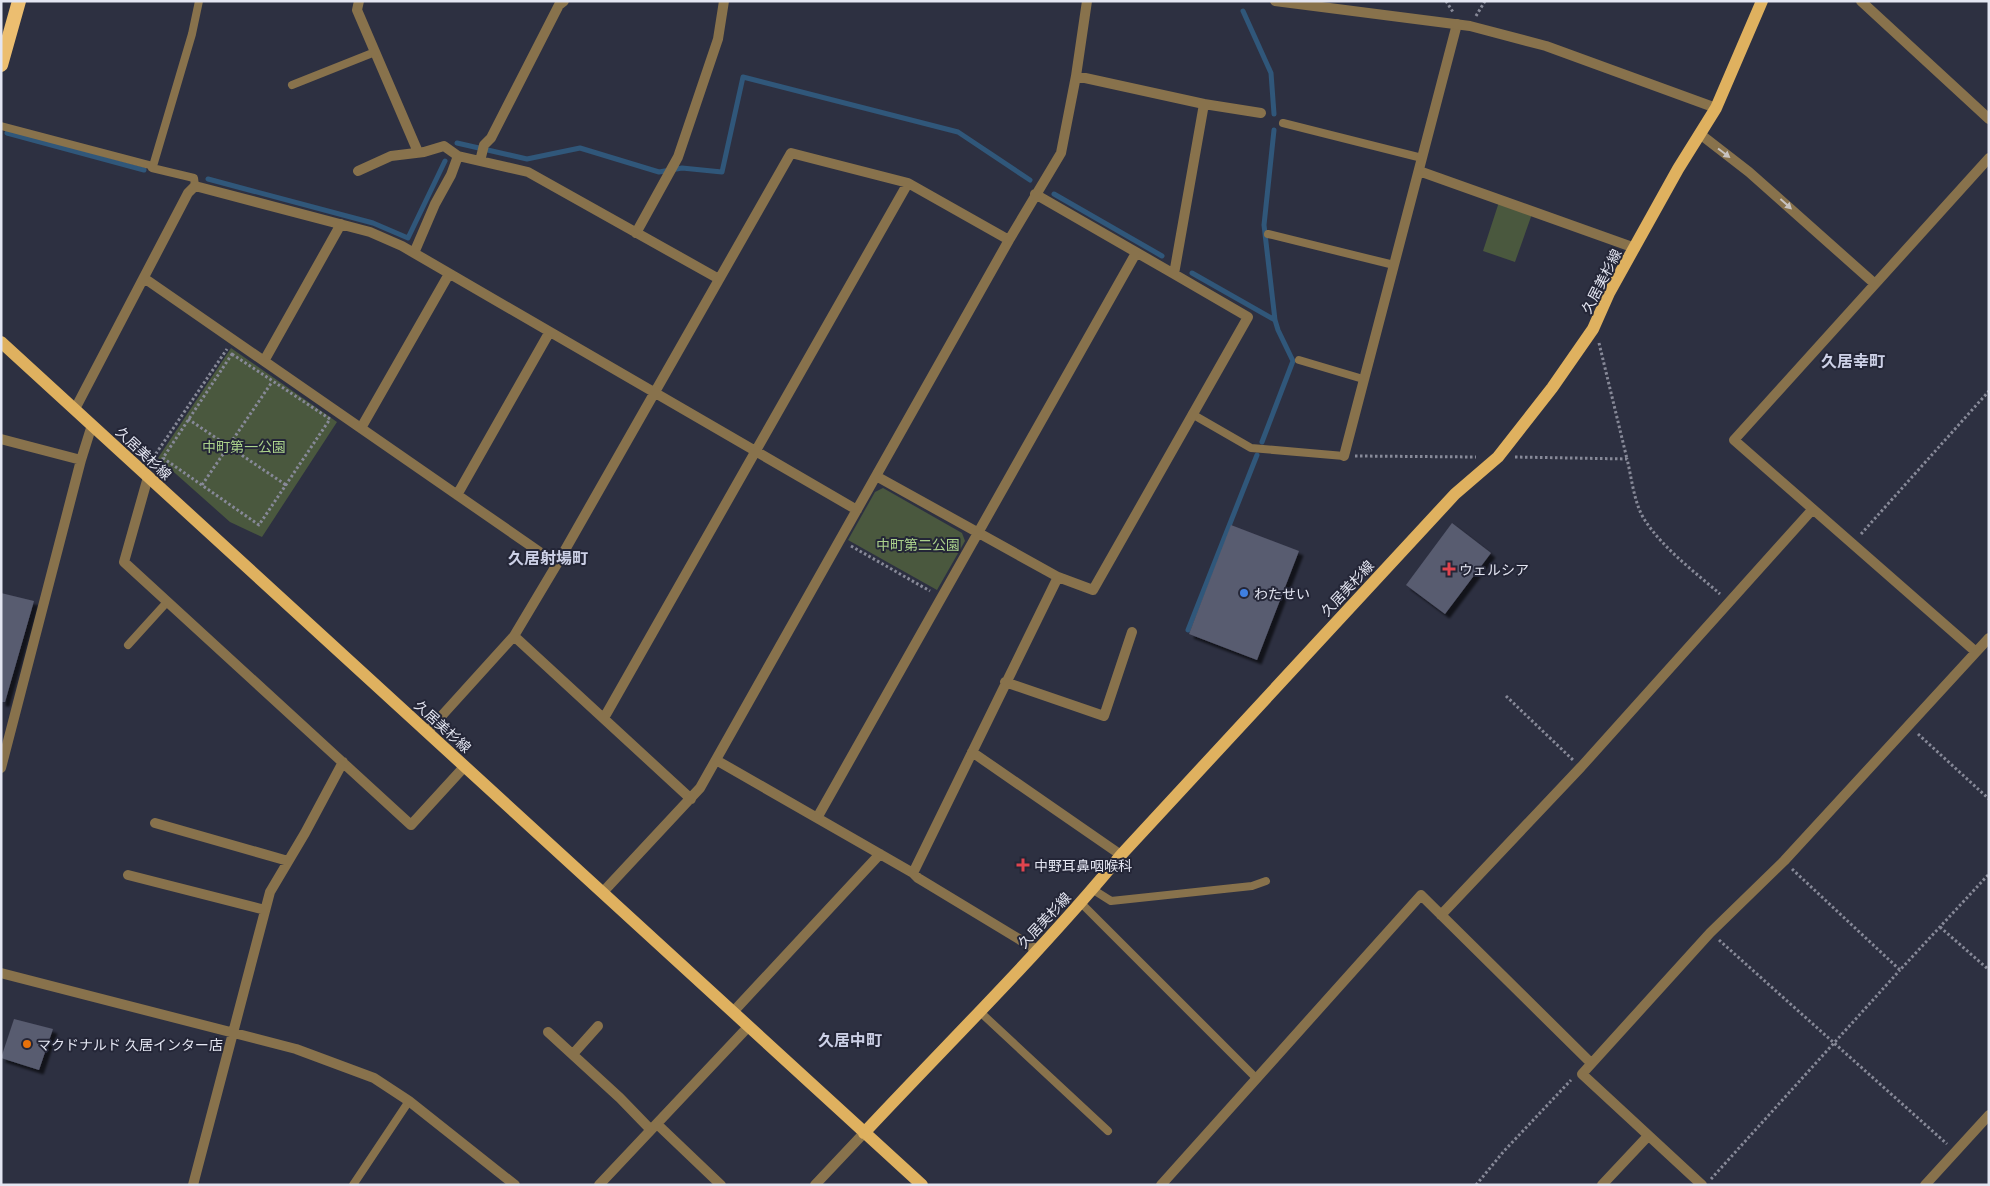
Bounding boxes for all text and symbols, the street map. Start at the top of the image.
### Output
one-way arrow [1717,147,1730,158]
one-way arrow [1779,198,1791,210]
street label: 久居美杉線 [1578,246,1624,316]
district label: 久居幸町 [1821,351,1885,371]
street label: 久居美杉線 [113,423,175,483]
park label: 中町第一公園 [202,438,286,455]
park label: 中町第二公園 [876,536,960,553]
district label: 久居射場町 [508,548,588,568]
street label: 久居美杉線 [1317,557,1377,619]
place label: ウェルシア [1459,561,1529,578]
marker: ウェルシア [1443,563,1455,575]
place label: わたせい [1254,585,1310,602]
marker: わたせい [1238,587,1250,599]
street label: 久居美杉線 [411,696,475,756]
place label: 中野耳鼻咽喉科 [1034,857,1132,874]
marker: 中野耳鼻咽喉科 [1016,858,1030,872]
street label: 久居美杉線 [1014,889,1074,951]
district label: 久居中町 [818,1030,882,1050]
place label: マクドナルド 久居インター店 [37,1036,223,1053]
marker: マクドナルド 久居インター店 [21,1038,33,1050]

